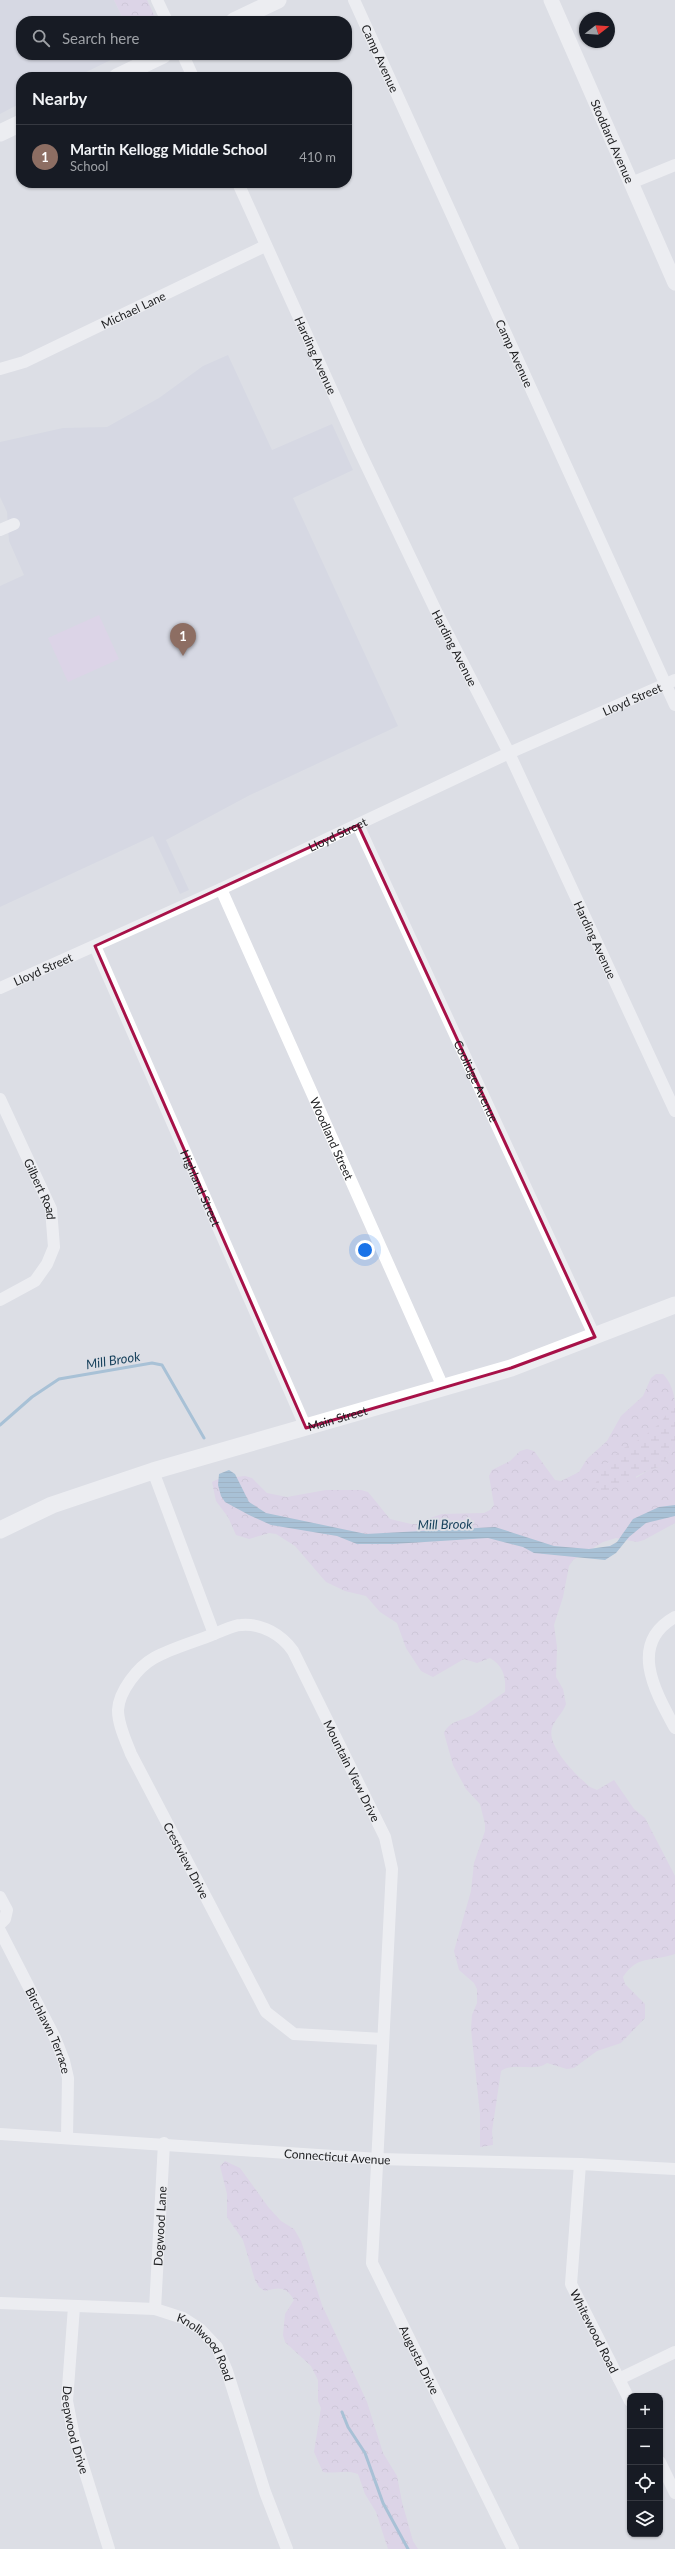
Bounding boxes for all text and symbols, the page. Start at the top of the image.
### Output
north arrow [579,12,615,48]
search box [16,16,352,60]
street label: Camp Avenue [359,22,402,95]
icon: search [30,27,52,49]
text: Search here [62,29,139,47]
text: Nearby [32,88,87,109]
street label: Stoddard Avenue [588,97,638,185]
text: Martin Kellogg Middle School [70,140,267,158]
text: 1 [41,149,49,165]
text: 410 m [299,149,336,165]
text: School [70,158,108,174]
street label: Michael Lane [98,288,168,331]
street label: Harding Avenue [292,314,340,397]
street label: Camp Avenue [493,317,537,389]
street label: Harding Avenue [429,607,481,689]
pin: 1 [170,623,196,656]
street label: Lloyd Street [600,679,665,718]
street label: Lloyd Street [306,813,370,854]
street label: Harding Avenue [571,898,620,981]
street label: Lloyd Street [11,949,75,989]
street label: Coolidge Avenue [451,1037,502,1124]
street label: Woodland Street [307,1095,357,1183]
street label: Highland Street [178,1147,224,1229]
street label: Gilbert Road [21,1156,59,1220]
your location [355,1240,375,1260]
water label: Mill Brook [85,1348,142,1372]
street label: Main Street [306,1402,369,1434]
water label: Mill Brook [418,1516,473,1532]
street label: Mountain View Drive [321,1717,384,1824]
street label: Crestview Drive [160,1819,213,1901]
street label: Birchlawn Terrace [23,1985,74,2075]
street label: Connecticut Avenue [283,2145,391,2167]
street label: Dogwood Lane [150,2186,169,2266]
street label: Whitewood Road [567,2287,622,2375]
street label: Knollwood Road [175,2309,237,2383]
street label: Augusta Drive [396,2323,443,2397]
street label: Deepwood Drive [60,2385,92,2475]
map controls [627,2393,663,2537]
button: + [627,2393,663,2429]
button: − [627,2429,663,2465]
button: locate [627,2465,663,2501]
button: layers [627,2501,663,2537]

